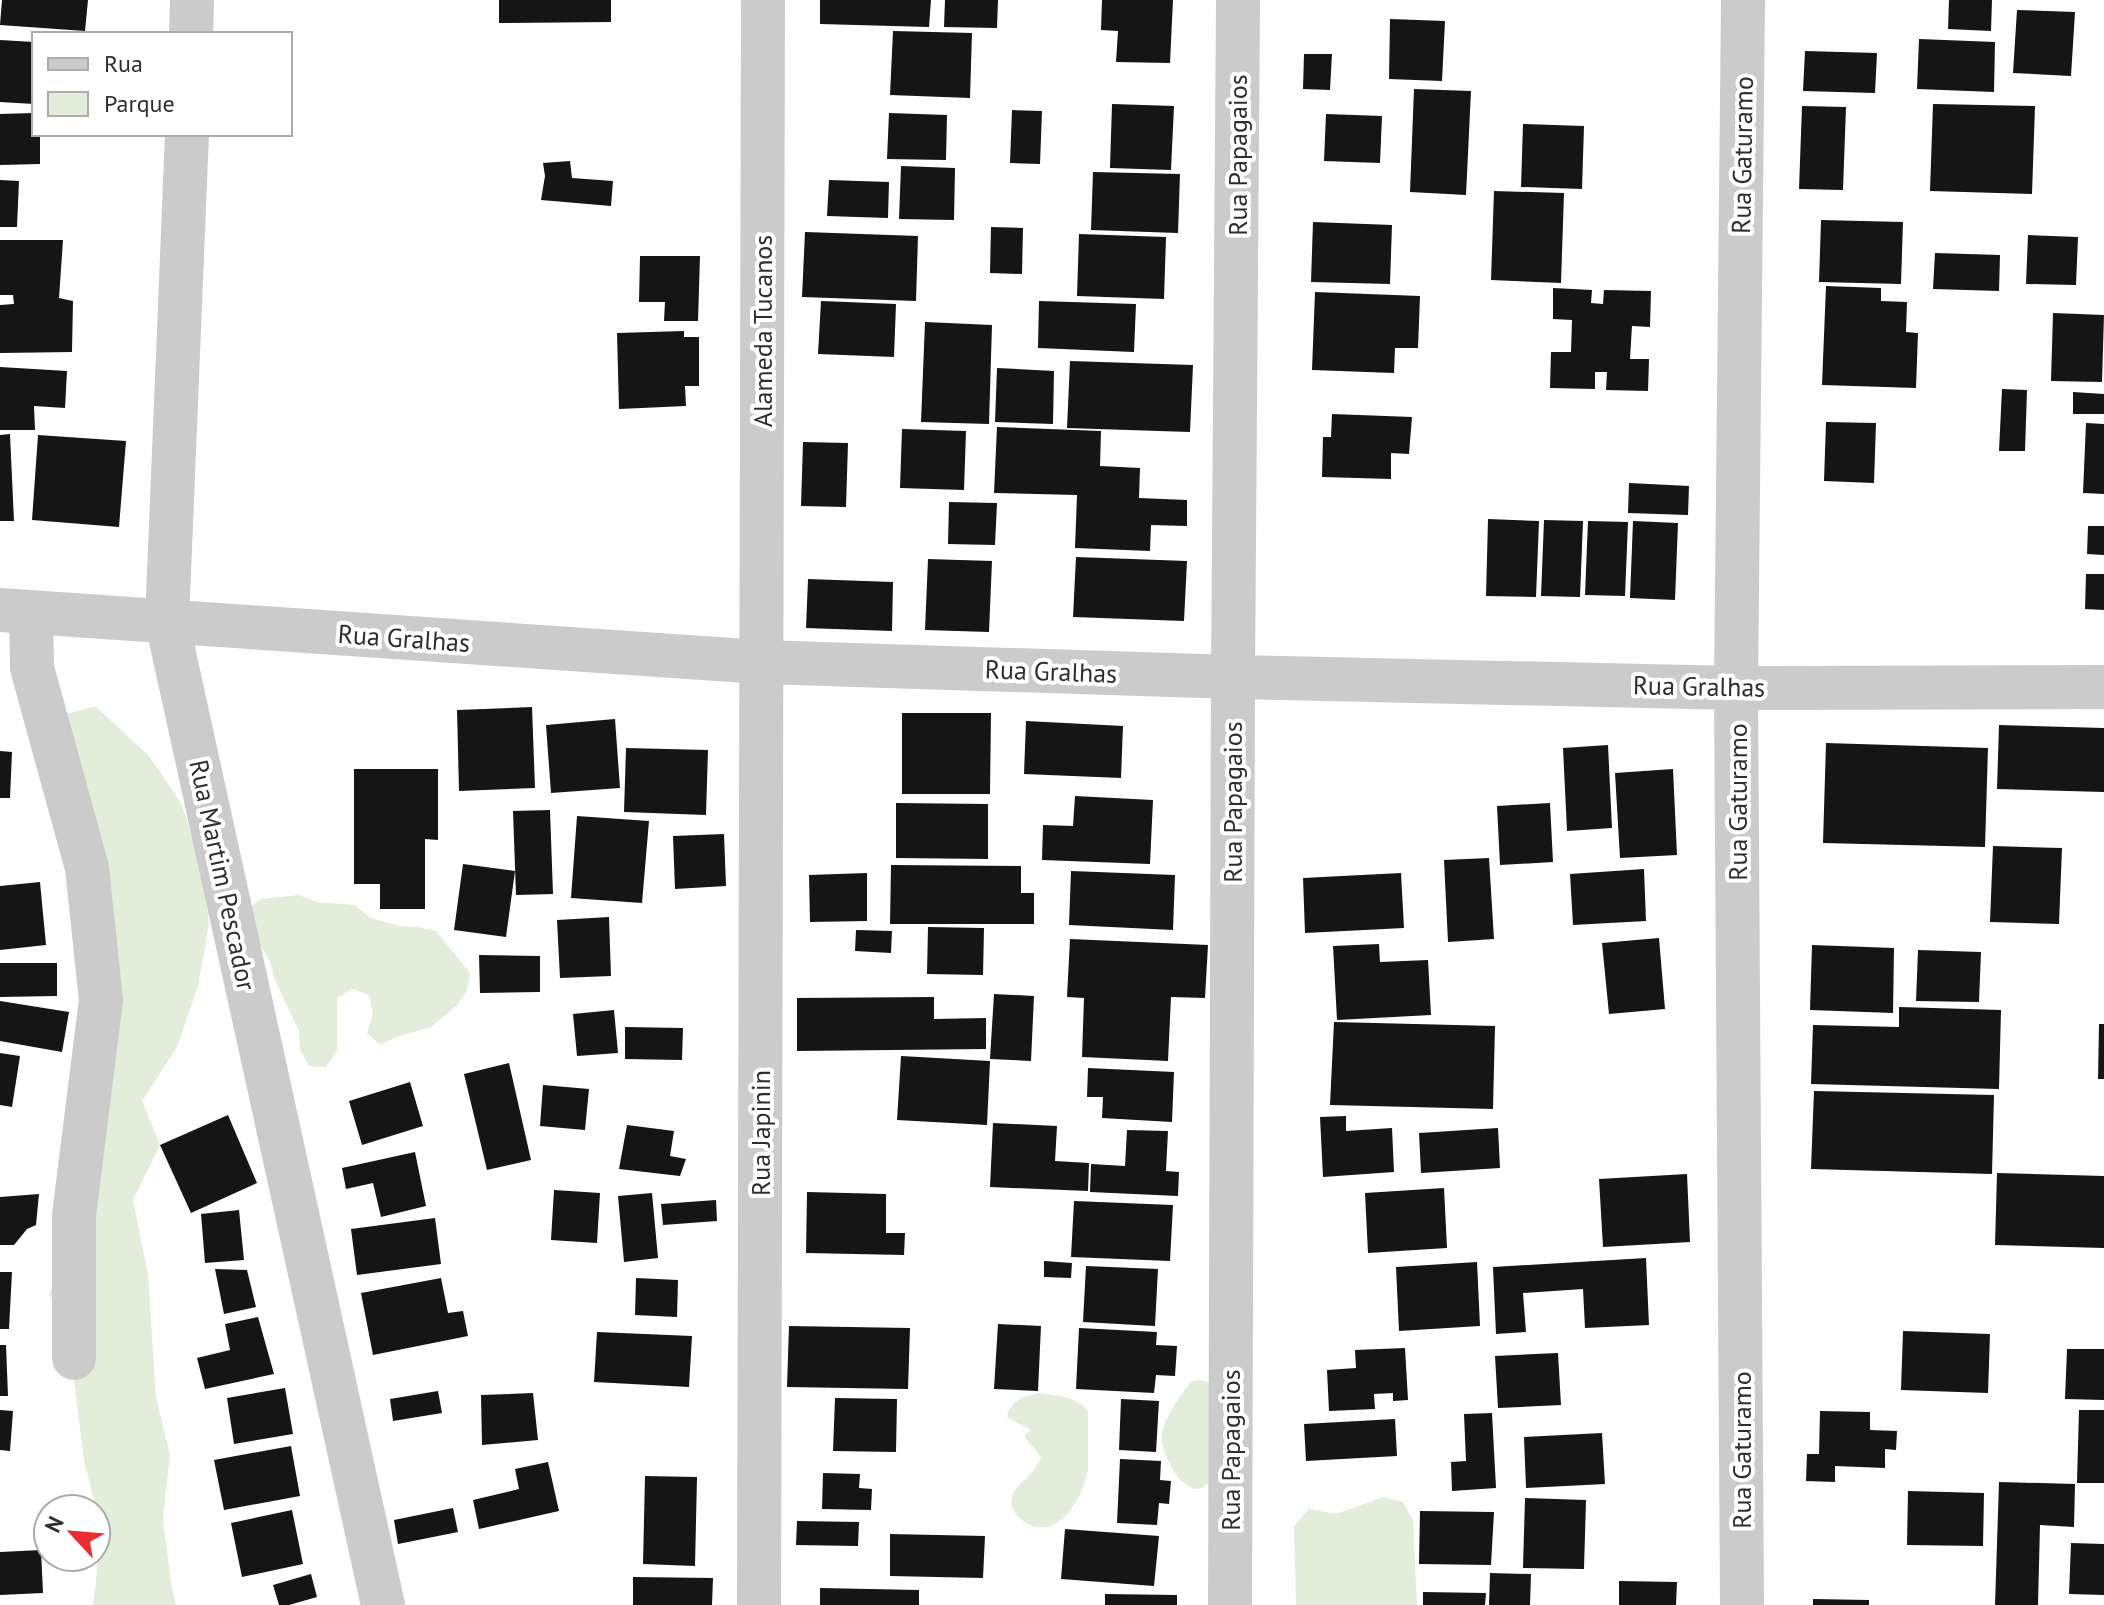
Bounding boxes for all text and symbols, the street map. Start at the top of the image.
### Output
legend [32,32,292,136]
text: Rua [104,48,143,79]
street label: Rua Papagaios [1221,74,1254,236]
street label: Rua Gaturamo [1724,76,1760,234]
text: Parque [104,88,175,119]
street label: Alameda Tucanos [746,235,779,427]
street label: Rua Gralhas [337,617,471,659]
street label: Rua Gralhas [984,652,1118,690]
street label: Rua Gralhas [1633,668,1765,704]
street label: Rua Papagaios [1216,721,1249,883]
street label: Rua Gaturamo [1721,723,1754,881]
street label: Rua Martim Pescador [182,757,264,994]
street label: Rua Japinin [744,1070,777,1196]
street label: Rua Papagaios [1214,1369,1247,1531]
street label: Rua Gaturamo [1725,1371,1758,1529]
north arrow [32,1493,112,1573]
text: N [38,1512,70,1537]

